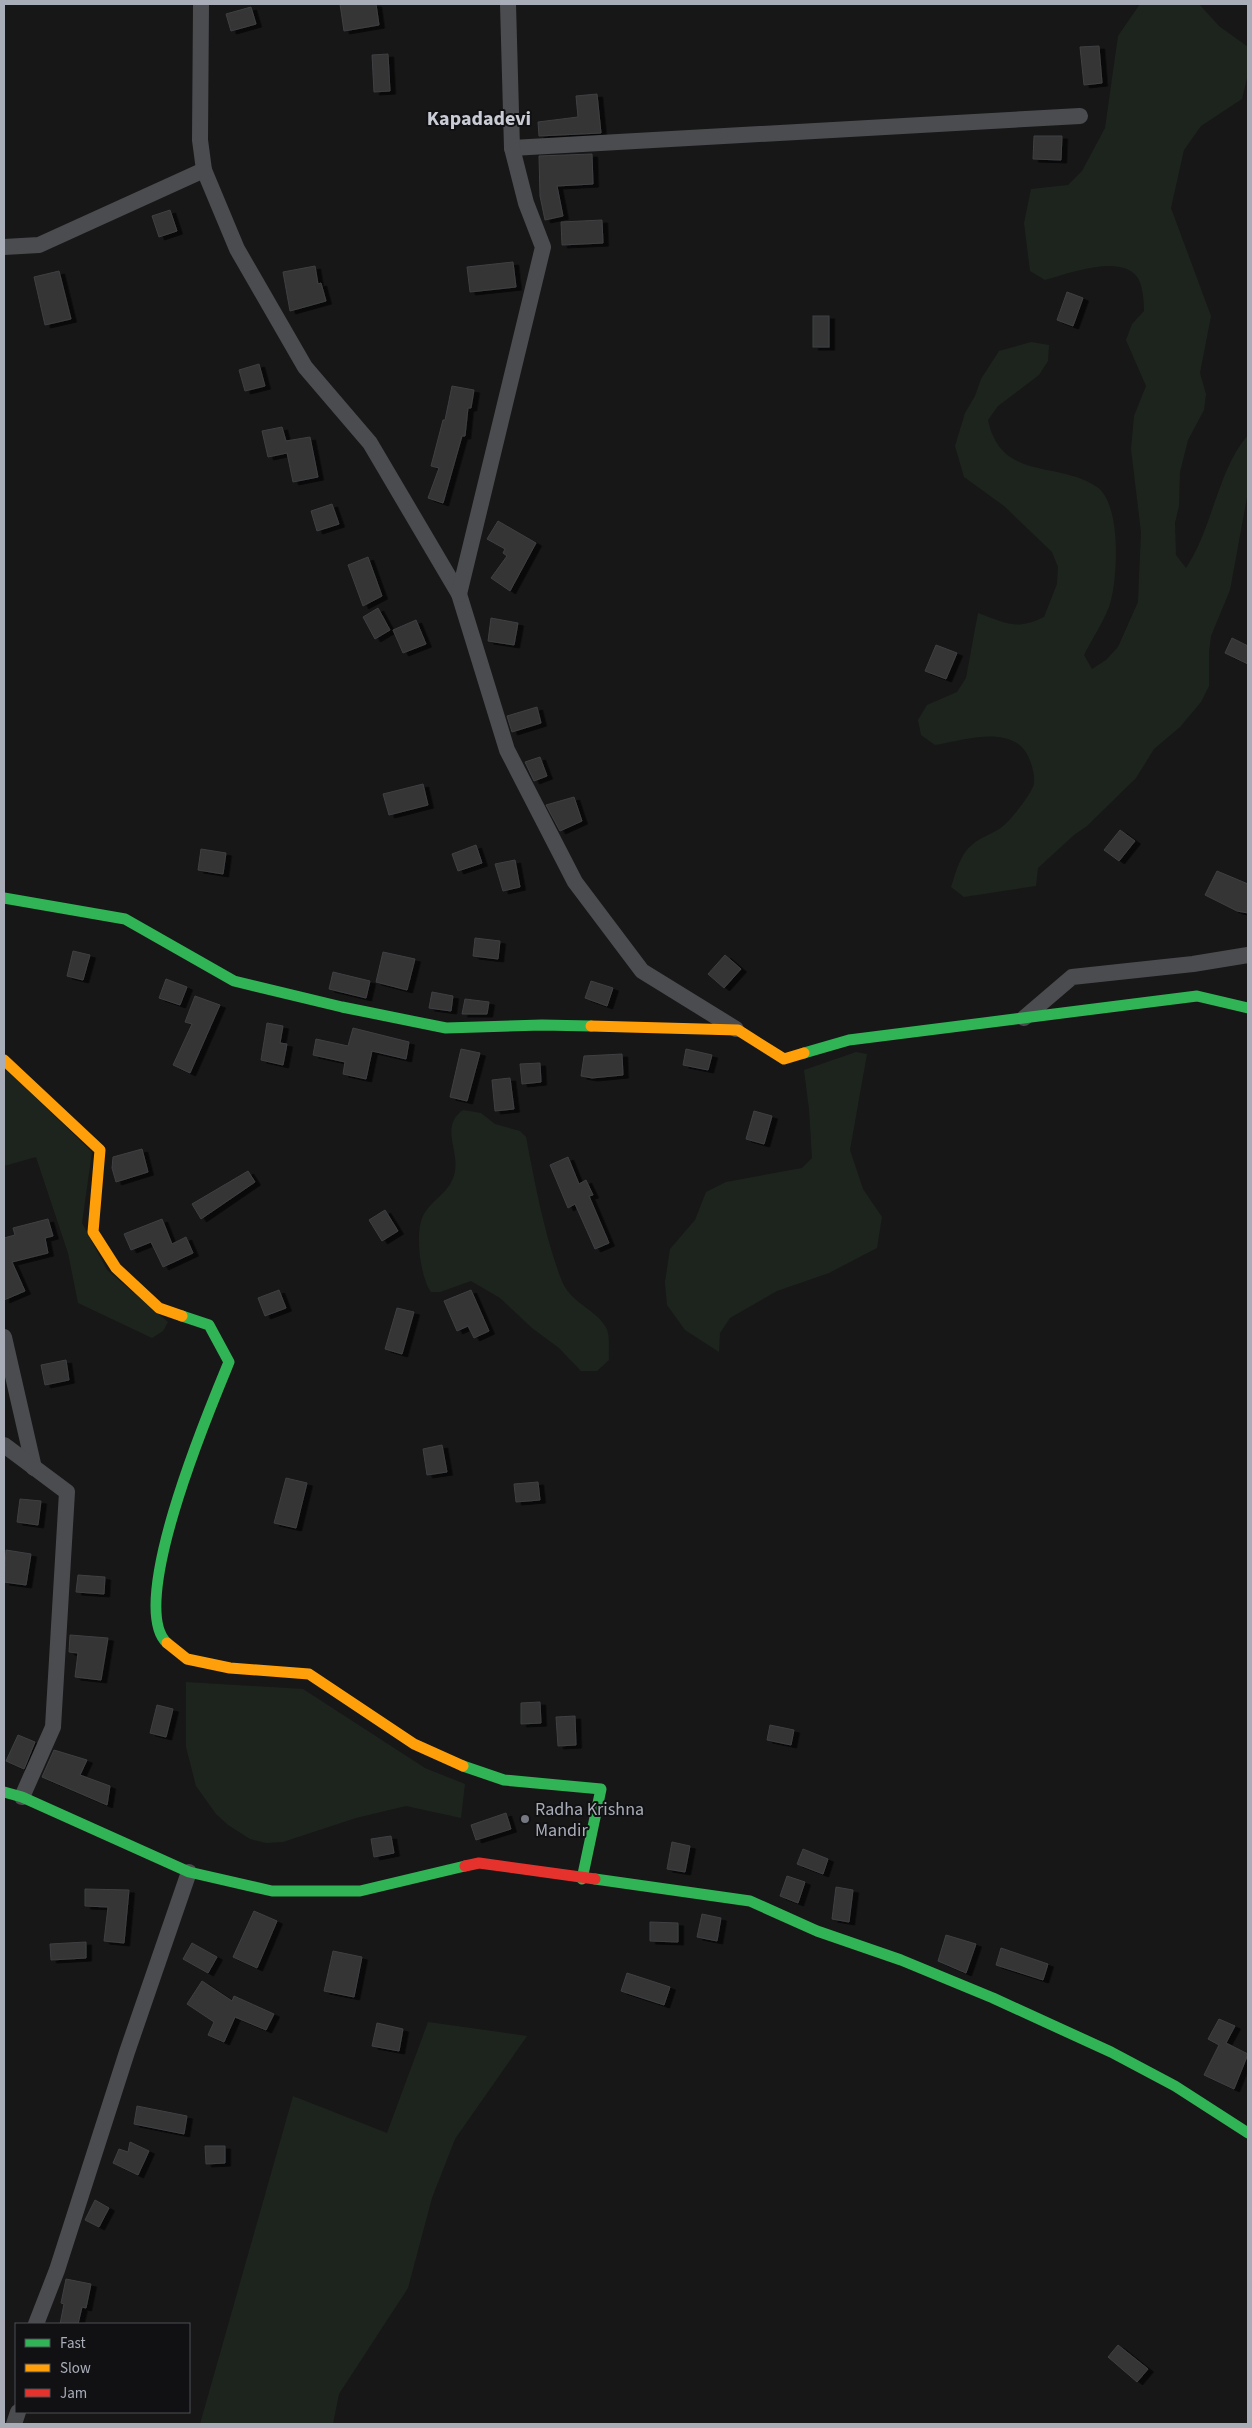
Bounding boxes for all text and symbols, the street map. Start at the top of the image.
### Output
district label: Kapadadevi [427,105,531,133]
place label: Radha Krishna Mandir [535,1797,644,1843]
marker: Radha Krishna Mandir [519,1813,531,1825]
legend [15,2323,190,2413]
text: Fast [60,2333,86,2354]
text: Slow [60,2358,91,2379]
text: Jam [60,2383,87,2404]

